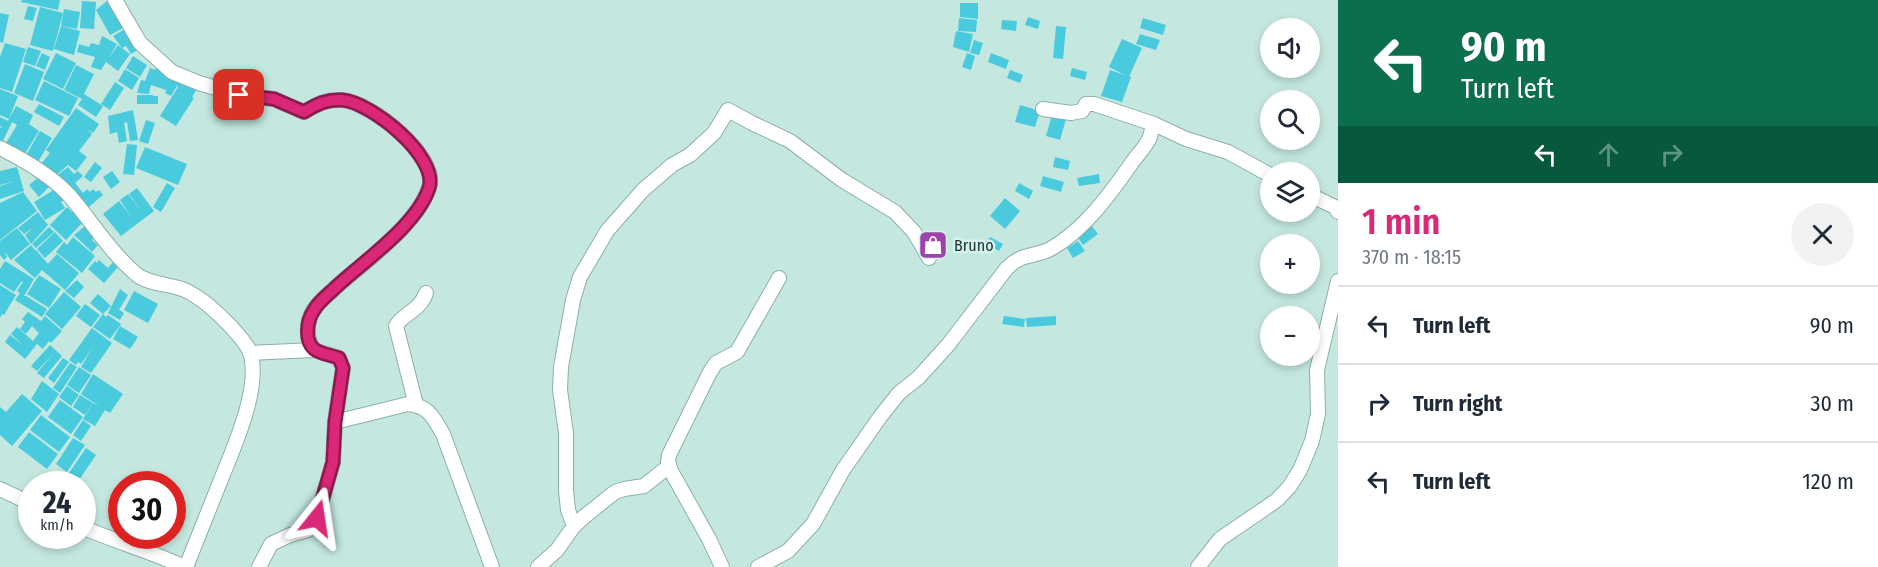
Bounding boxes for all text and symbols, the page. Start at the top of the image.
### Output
map controls [1260,18,1320,366]
button: sound [1260,18,1320,78]
text: 90 m [1461,22,1546,72]
icon: left [1362,24,1440,102]
pin [213,69,264,120]
text: Turn left [1461,73,1554,105]
icon: arrive [222,78,255,111]
button: search [1260,90,1320,150]
icon: left [1529,138,1562,171]
icon: ahead [1592,138,1625,171]
icon: right [1655,138,1688,171]
button: layers [1260,162,1320,222]
text: 1 min [1362,200,1440,244]
button: close [1791,203,1854,266]
shop icon: Bruno [917,229,949,261]
button: + [1260,234,1320,294]
place label: Bruno [954,236,994,255]
text: 370 m · 18:15 [1362,245,1461,269]
button: − [1260,306,1320,366]
icon: left [1362,309,1395,342]
text: Turn left [1413,312,1491,339]
text: 90 m [1810,312,1854,339]
icon: right [1362,387,1395,420]
text: Turn right [1413,390,1502,417]
text: 30 m [1811,390,1854,417]
icon: left [1362,465,1395,498]
text: Turn left [1413,468,1491,495]
text: 120 m [1802,468,1854,495]
speed limit sign: 30 [108,471,186,549]
text: 24 [43,485,71,521]
position arrow [285,486,349,550]
text: km/h [40,516,74,534]

